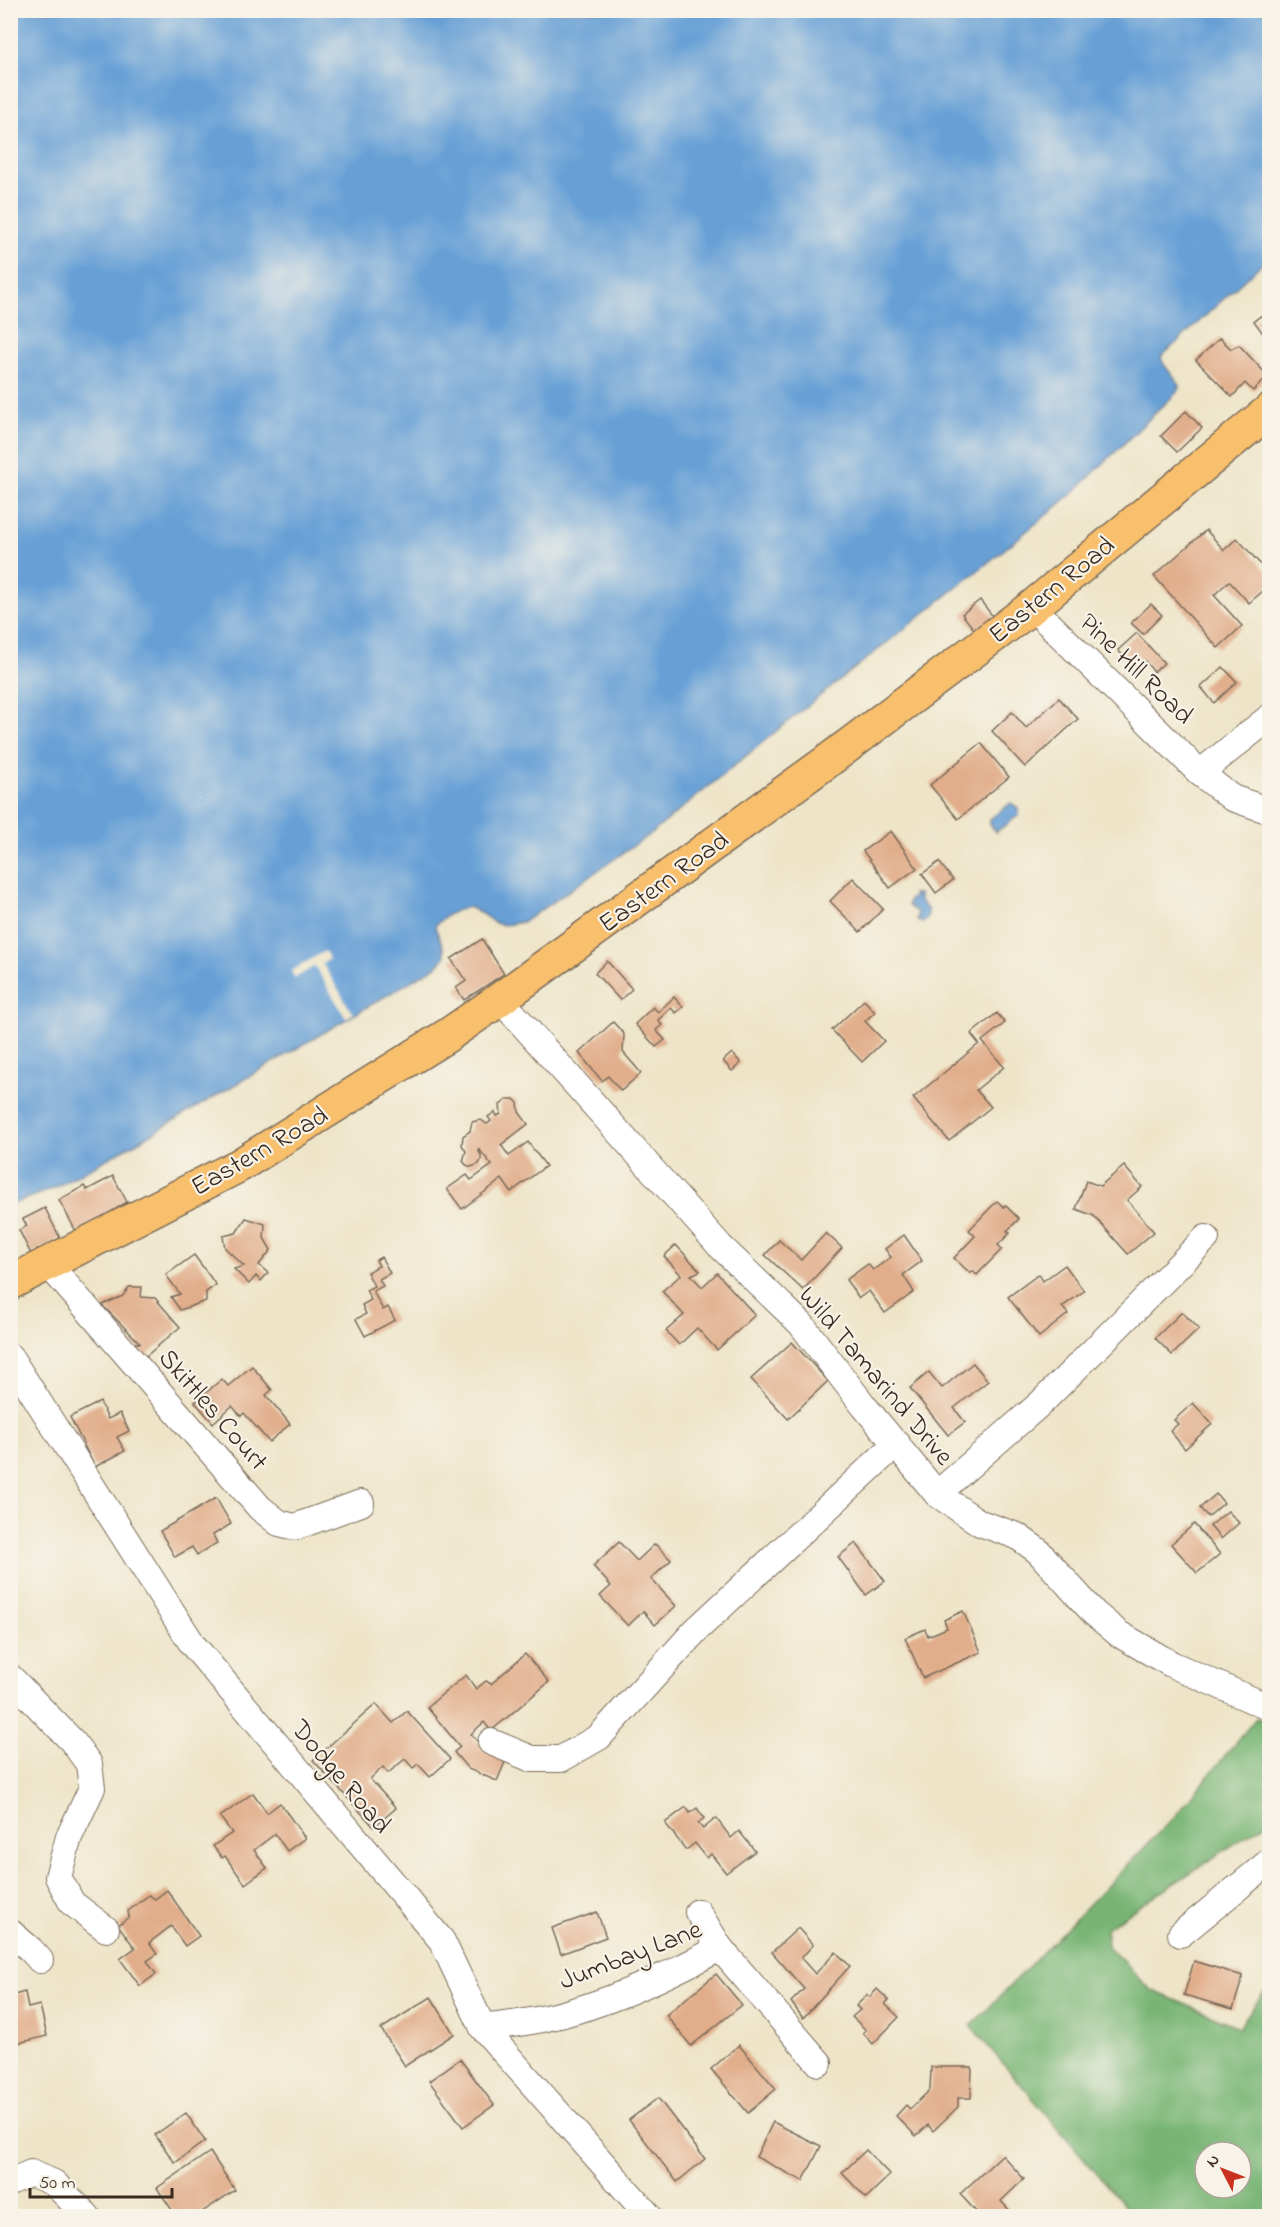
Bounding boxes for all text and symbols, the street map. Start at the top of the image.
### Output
street label: Eastern Road [981,528,1124,654]
street label: Pine Hill Road [1069,605,1201,735]
street label: Eastern Road [591,822,738,944]
street label: Eastern Road [184,1097,336,1207]
street label: Wild Tamarind Drive [788,1278,963,1476]
street label: Skittles Court [148,1341,276,1480]
street label: Dodge Road [280,1711,400,1843]
street label: Jumbay Lane [554,1911,709,2001]
north arrow [1193,2140,1253,2200]
text: N [1201,2149,1226,2173]
scale bar [30,2161,172,2199]
text: 50 m [39,2171,76,2197]

